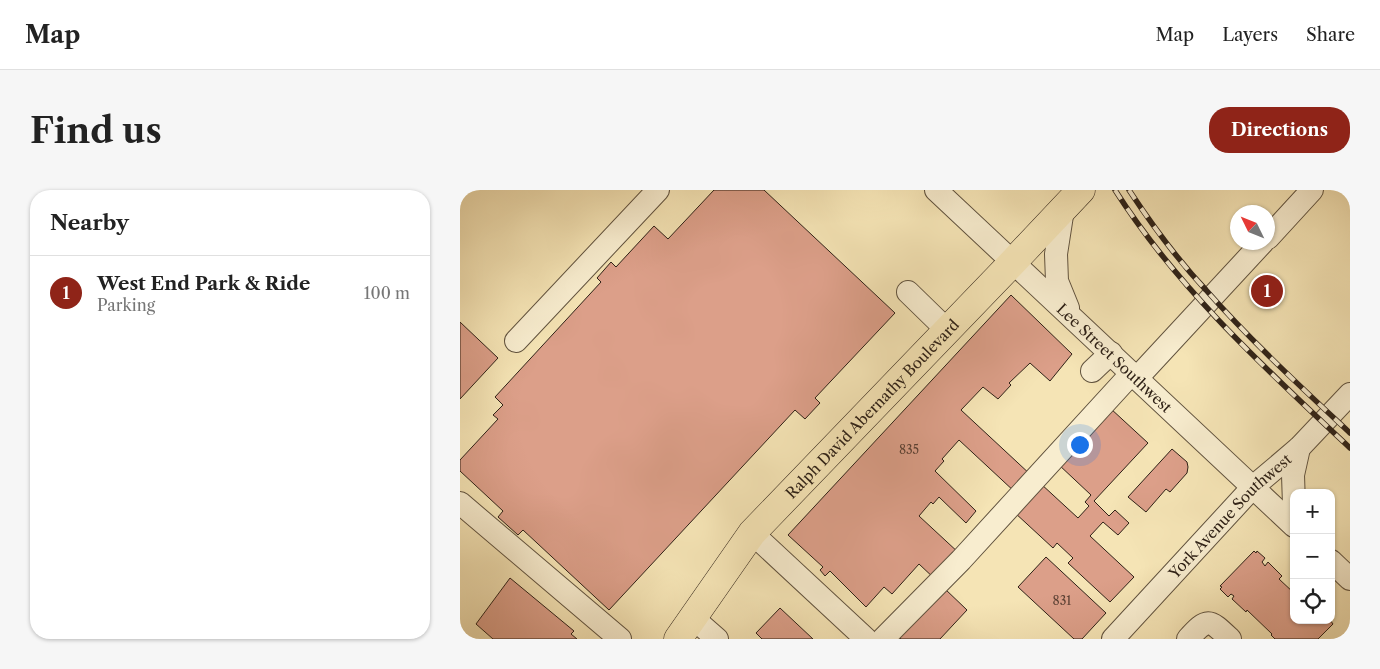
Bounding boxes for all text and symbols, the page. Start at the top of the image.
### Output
text: Map [25,20,80,49]
text: Map [1156,24,1194,46]
text: Layers [1222,24,1278,46]
text: Share [1306,24,1355,46]
button: Directions [1209,107,1350,153]
text: Find us [30,109,162,152]
north arrow [1230,205,1275,250]
text: Nearby [50,210,129,235]
text: West End Park & Ride [97,272,310,295]
pin: 1 [1251,272,1283,310]
text: 1 [62,283,70,303]
text: 100 m [364,283,410,303]
text: Parking [97,295,155,315]
street label: Lee Street Southwest [1053,299,1177,417]
street label: Ralph David Abernathy Boulevard [781,315,963,502]
your location [1067,432,1093,458]
house number: 835 [899,442,919,457]
street label: York Avenue Southwest [1164,449,1296,583]
map controls [1290,489,1335,624]
button: + [1290,489,1335,534]
button: − [1290,534,1335,579]
button: locate [1290,579,1335,624]
house number: 831 [1053,593,1071,608]

